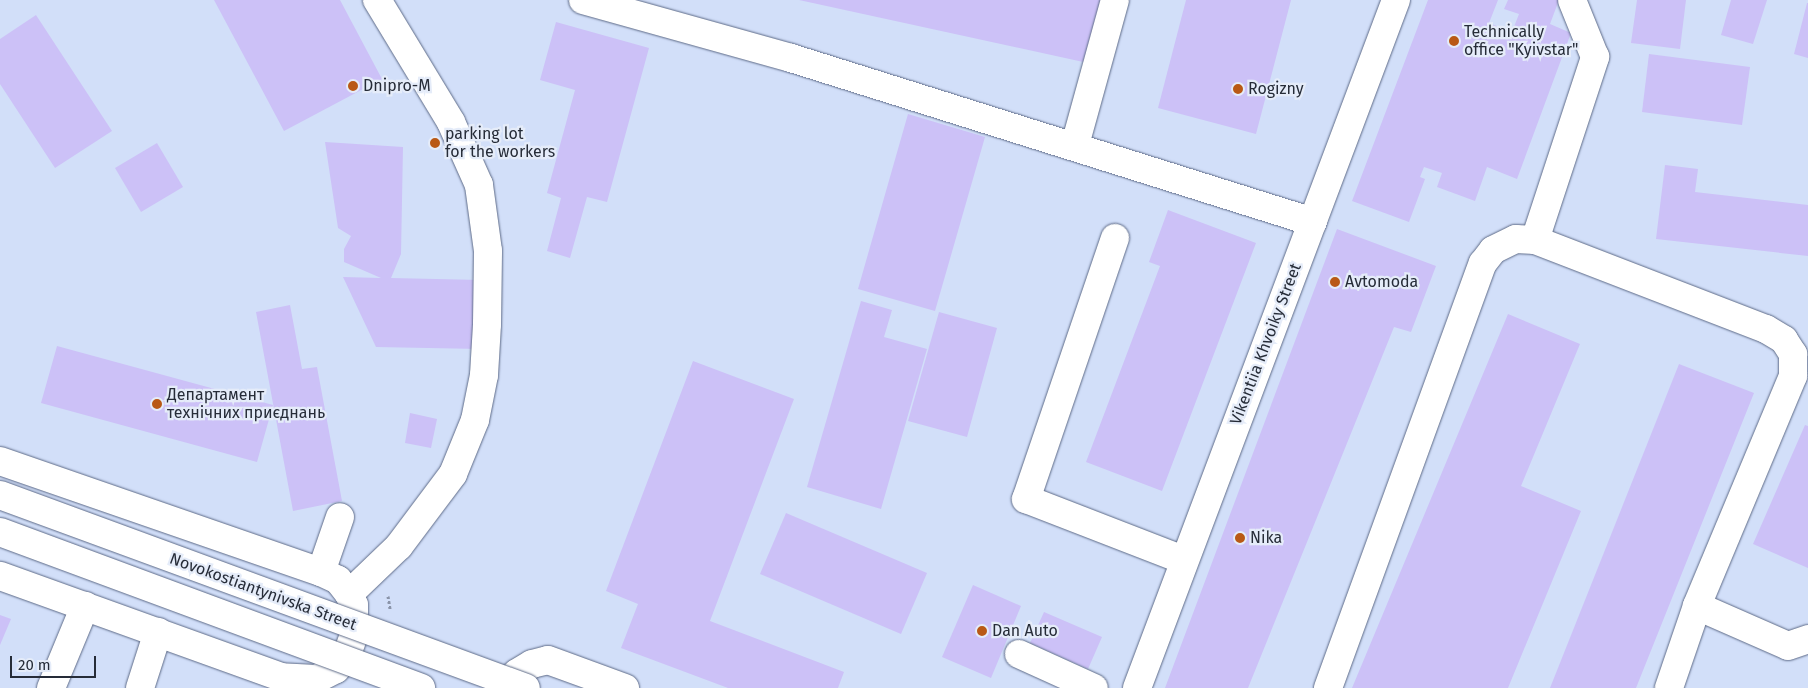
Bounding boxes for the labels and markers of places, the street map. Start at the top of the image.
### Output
place label: Technically office "Kyivstar" [1464,22,1578,60]
marker: Technically office "Kyivstar" [1448,35,1460,47]
place label: Dnipro-M [363,76,431,96]
place label: Rogizny [1248,79,1304,99]
marker: Dnipro-M [347,80,359,92]
marker: Rogizny [1232,83,1244,95]
place label: parking lot for the workers [445,124,555,162]
marker: parking lot for the workers [429,137,441,149]
place label: Avtomoda [1345,272,1418,292]
marker: Avtomoda [1329,276,1341,288]
place label: Департамент технічних приєднань [167,385,325,423]
marker: Департамент технічних приєднань [151,398,163,410]
place label: Nika [1250,528,1282,548]
marker: Nika [1234,532,1246,544]
place label: Dan Auto [992,621,1058,641]
marker: Dan Auto [976,625,988,637]

